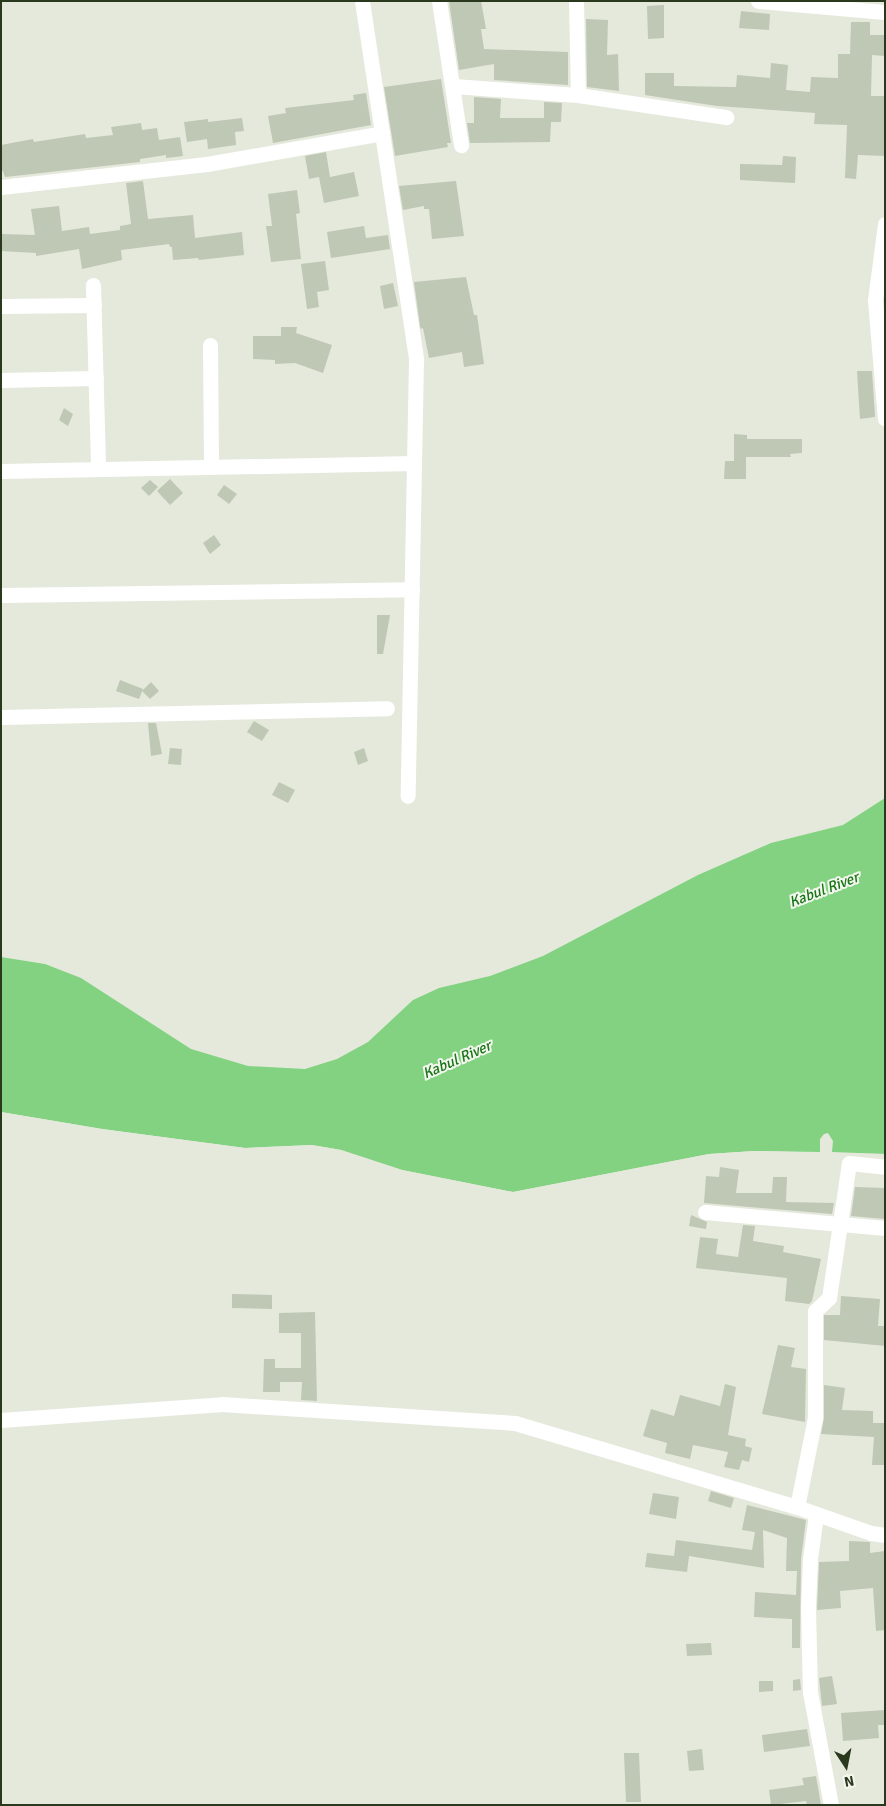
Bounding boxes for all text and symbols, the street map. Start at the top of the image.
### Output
water label: Kabul River [787,869,861,911]
water label: Kabul River [420,1037,494,1083]
north arrow [821,1741,871,1791]
text: N [843,1772,855,1790]

